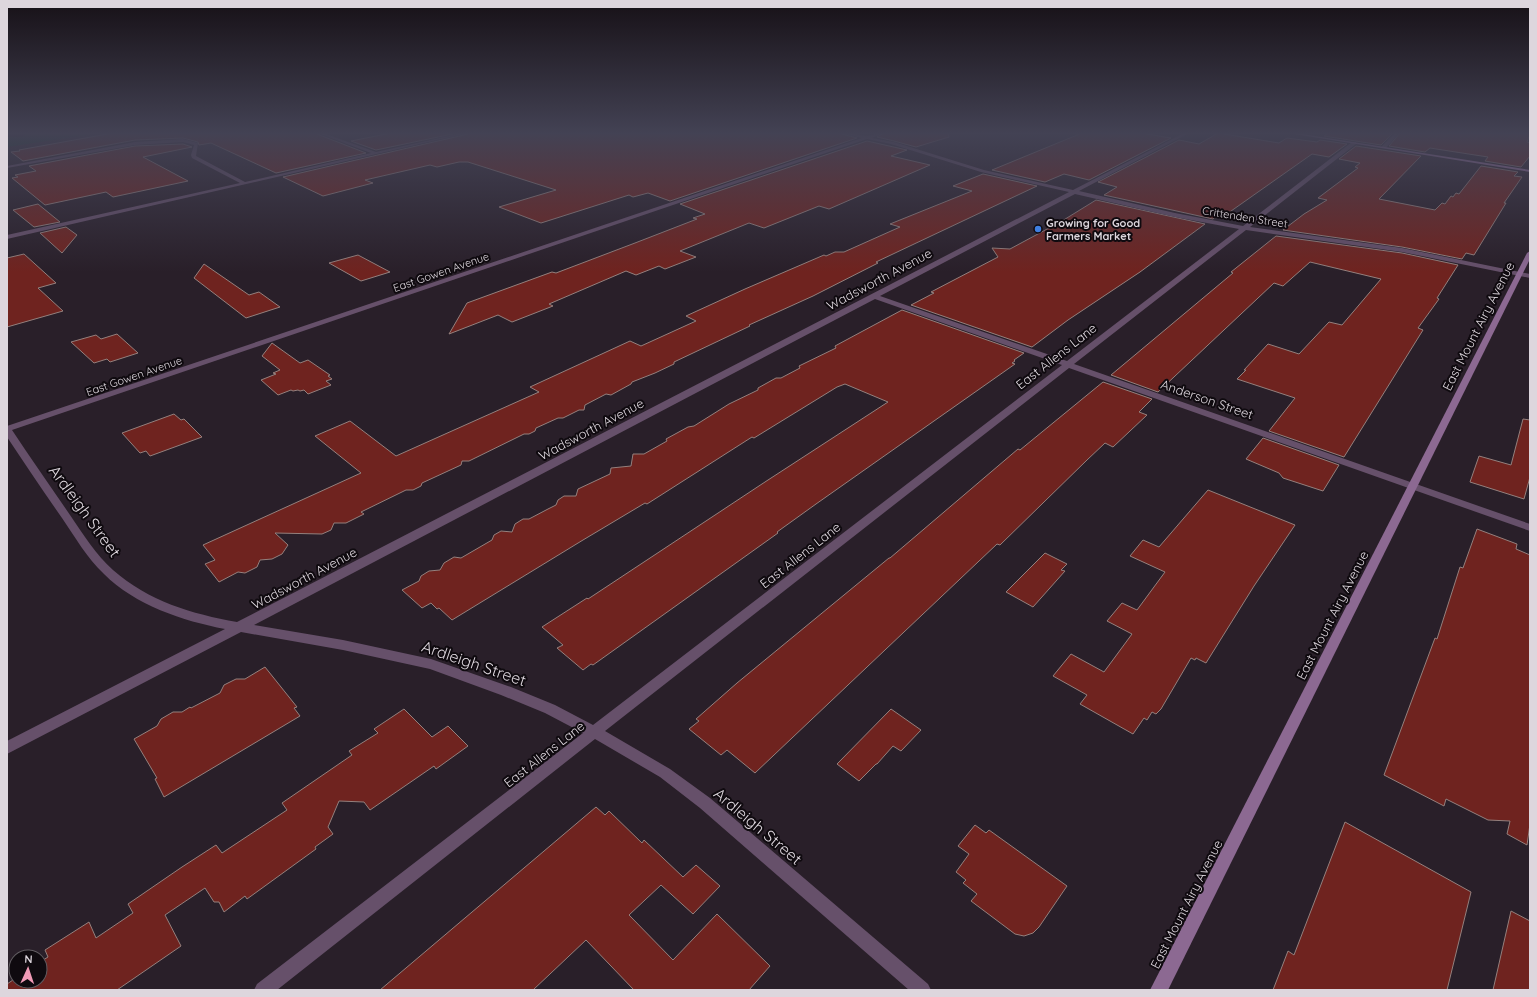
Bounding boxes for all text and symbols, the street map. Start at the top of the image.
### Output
street label: Crittenden Street [1201,203,1289,231]
place label: Growing for Good Farmers Market [1046,216,1140,243]
marker: Growing for Good Farmers Market [1033,224,1043,234]
street label: Wadsworth Avenue [824,245,934,313]
street label: East Gowen Avenue [391,249,491,295]
street label: East Mount Airy Avenue [1439,259,1517,393]
street label: East Allens Lane [1013,320,1099,392]
street label: East Gowen Avenue [84,353,184,399]
street label: Anderson Street [1159,376,1255,422]
street label: Wadsworth Avenue [536,395,646,463]
street label: Ardleigh Street [45,461,125,561]
street label: East Allens Lane [757,519,843,591]
street label: Wadsworth Avenue [249,544,359,612]
street label: East Mount Airy Avenue [1293,548,1371,682]
street label: Ardleigh Street [419,636,529,690]
street label: East Allens Lane [501,718,587,790]
street label: Ardleigh Street [710,783,806,869]
street label: East Mount Airy Avenue [1147,837,1225,971]
north arrow [8,949,48,989]
text: N [24,952,33,966]

